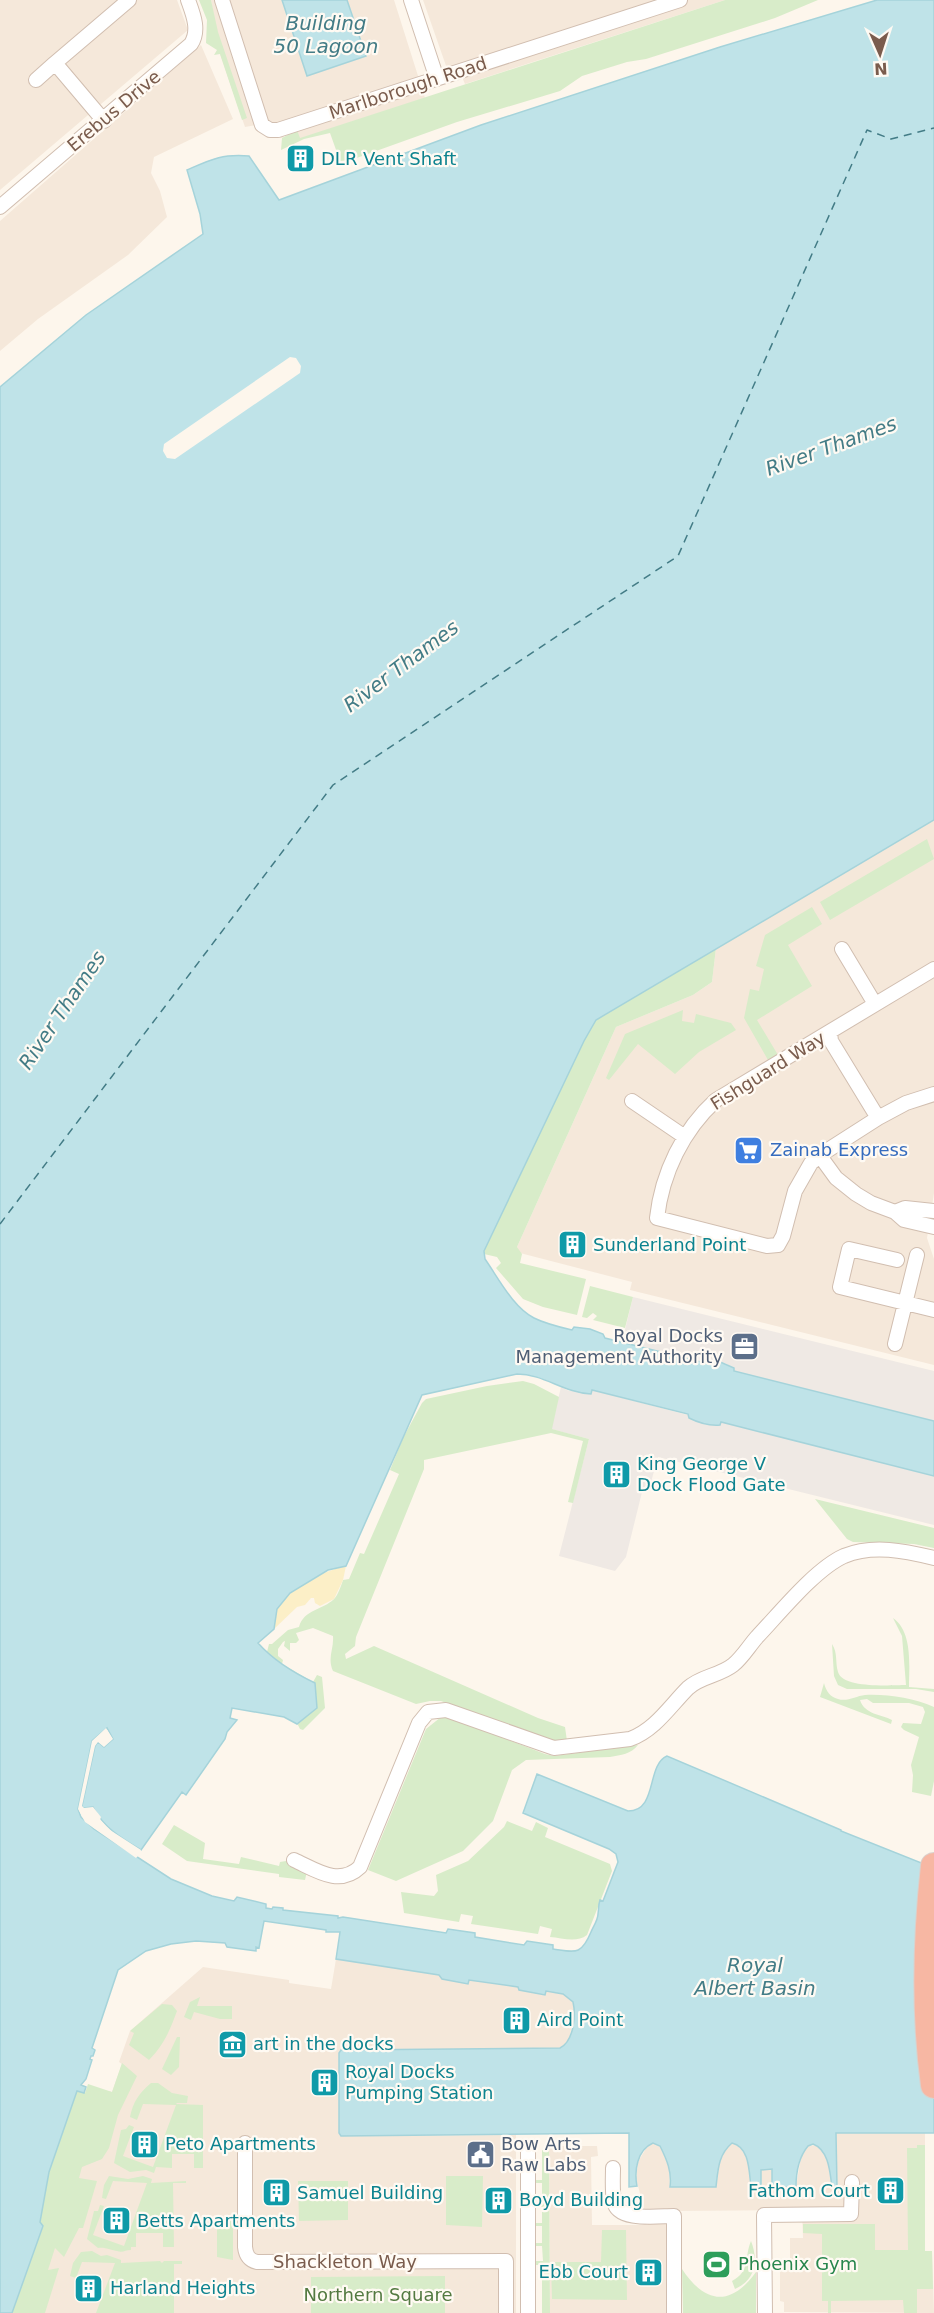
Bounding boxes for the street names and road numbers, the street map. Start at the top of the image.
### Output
street label: Marlborough Road [326,52,489,123]
street label: Erebus Drive [63,65,165,156]
street label: Fishguard Way [707,1027,829,1114]
street label: Shackleton Way [273,2251,417,2272]

